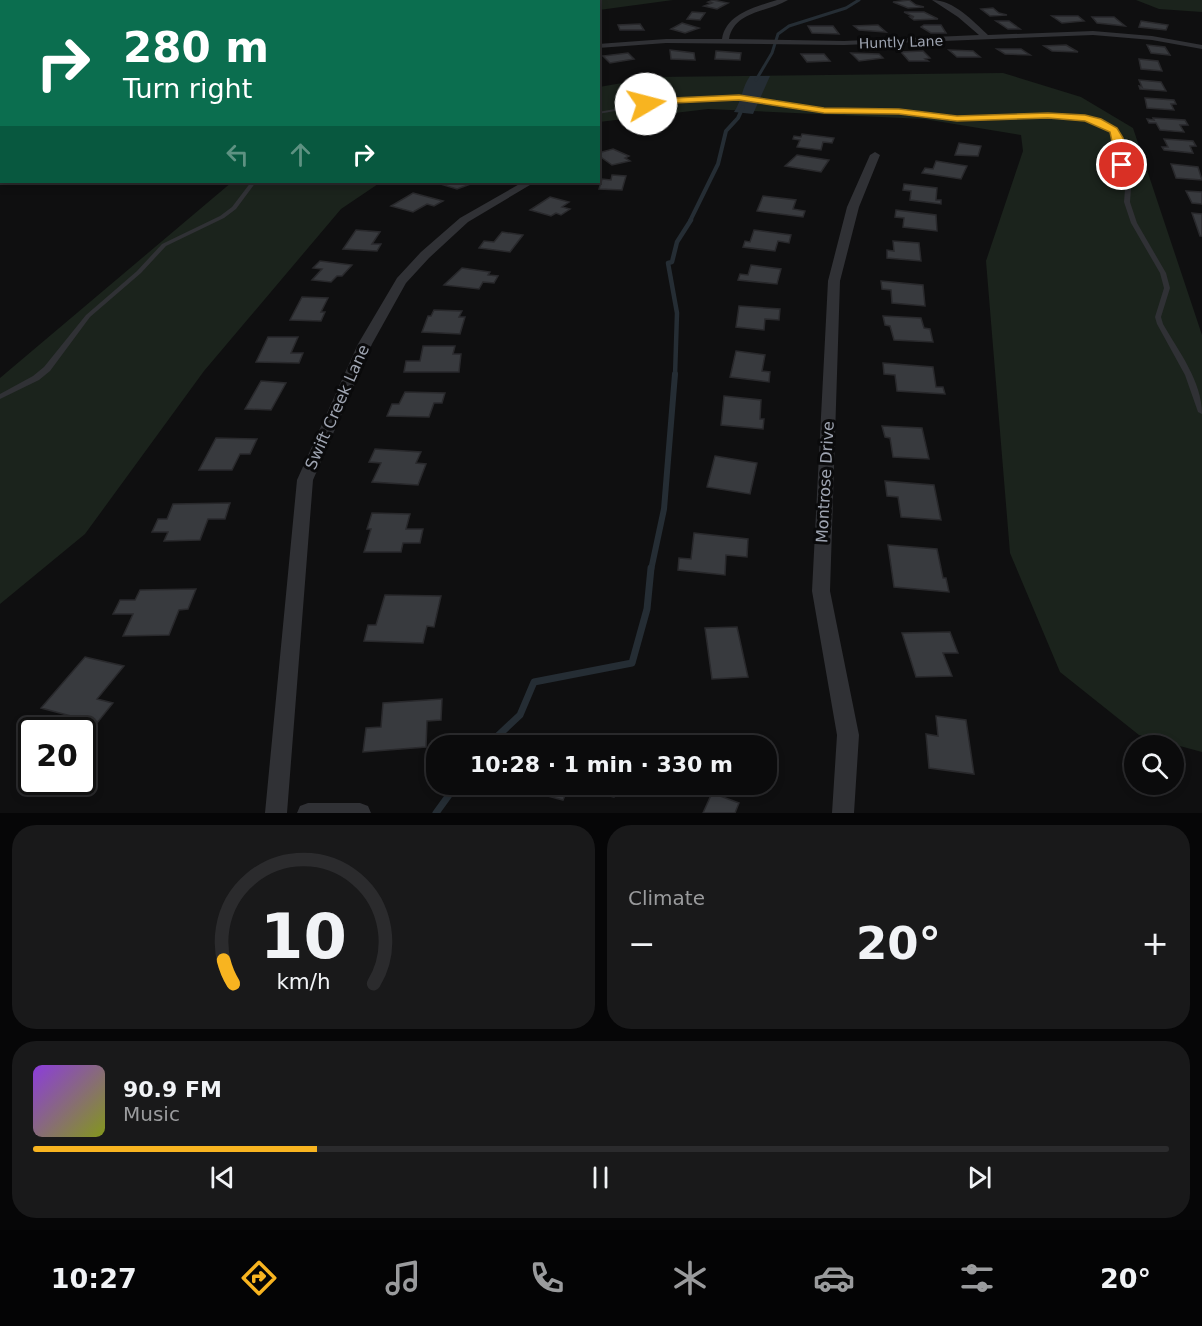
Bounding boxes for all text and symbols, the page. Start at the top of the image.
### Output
text: 280 m [123,23,269,72]
icon: right [24,24,102,102]
street label: Huntly Lane [859,33,943,51]
position arrow [614,72,678,136]
text: Turn right [123,73,252,104]
icon: left [221,138,254,171]
icon: ahead [284,138,317,171]
icon: right [347,138,380,171]
pin [1096,139,1147,190]
icon: arrive [1105,148,1138,181]
street label: Swift Creek Lane [301,342,373,472]
street label: Montrose Drive [812,421,838,543]
speed limit sign: 20 [18,717,96,795]
map controls [1124,735,1184,795]
button: search [1124,735,1184,795]
text: 10:28 · 1 min · 330 m [470,752,733,777]
text: Climate [628,886,705,910]
text: 10 [260,900,347,973]
text: 20° [856,917,941,970]
text: − [628,924,656,963]
text: + [1141,924,1169,963]
text: km/h [276,969,331,994]
text: 90.9 FM [123,1077,222,1102]
text: Music [123,1102,180,1126]
icon: previous [206,1161,239,1194]
icon: pause [584,1161,617,1194]
icon: next [963,1161,996,1194]
icon: directions [238,1257,280,1299]
icon: music [382,1257,424,1299]
icon: phone [526,1257,568,1299]
icon: climate [669,1257,711,1299]
icon: car [813,1257,855,1299]
icon: filters [956,1257,998,1299]
text: 10:27 [51,1263,137,1294]
text: 20° [1100,1263,1151,1294]

